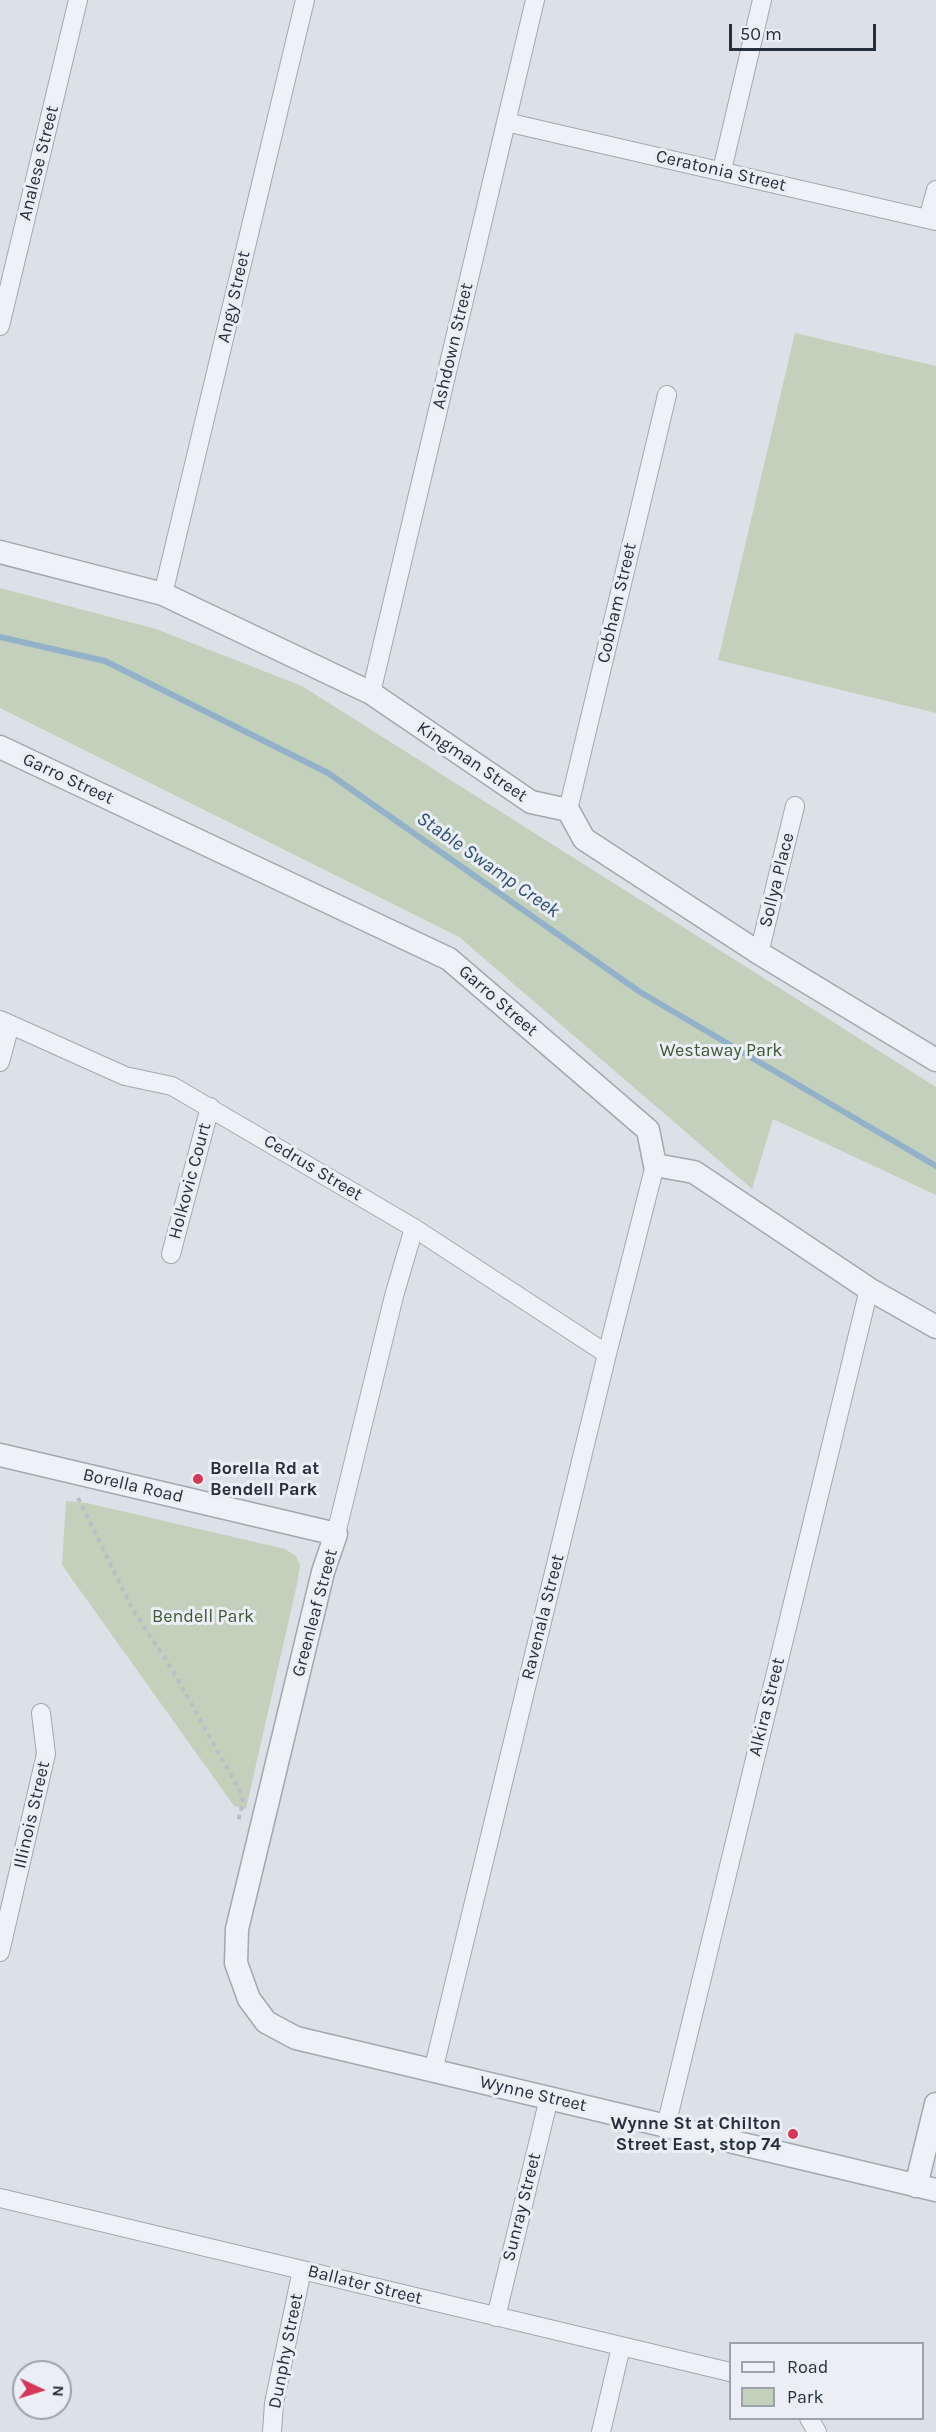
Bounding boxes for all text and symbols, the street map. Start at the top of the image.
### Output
scale bar [732,12,879,50]
text: 50 m [740,23,782,45]
street label: Analese Street [14,103,64,223]
street label: Ceratonia Street [654,146,788,196]
street label: Angy Street [213,249,255,345]
street label: Ashdown Street [428,281,478,411]
street label: Cobham Street [593,541,641,665]
street label: Kingman Street [413,717,531,807]
street label: Garro Street [19,748,117,810]
water label: Stable Swamp Creek [412,807,564,923]
street label: Sollya Place [755,830,799,930]
street label: Garro Street [454,961,542,1041]
park label: Westaway Park [659,1040,783,1062]
street label: Holkovic Court [164,1120,216,1242]
street label: Cedrus Street [260,1130,366,1206]
place label: Borella Rd at Bendell Park [210,1458,319,1500]
street label: Borella Road [81,1464,185,1508]
marker: Borella Rd at Bendell Park [191,1472,205,1486]
street label: Greenleaf Street [288,1547,342,1679]
street label: Ravenala Street [517,1552,569,1682]
park label: Bendell Park [152,1606,254,1628]
street label: Alkira Street [744,1655,790,1759]
street label: Illinois Street [9,1759,55,1871]
street label: Wynne Street [477,2071,589,2117]
place label: Wynne St at Chilton Street East, stop 74 [611,2113,781,2156]
marker: Wynne St at Chilton Street East, stop 74 [786,2127,800,2141]
street label: Sunray Street [498,2150,546,2264]
street label: Ballater Street [305,2260,425,2310]
street label: Dunphy Street [264,2291,308,2411]
legend [729,2342,924,2420]
text: Road [787,2356,828,2378]
north arrow [12,2360,72,2420]
text: N [49,2385,68,2398]
text: Park [787,2386,824,2408]

